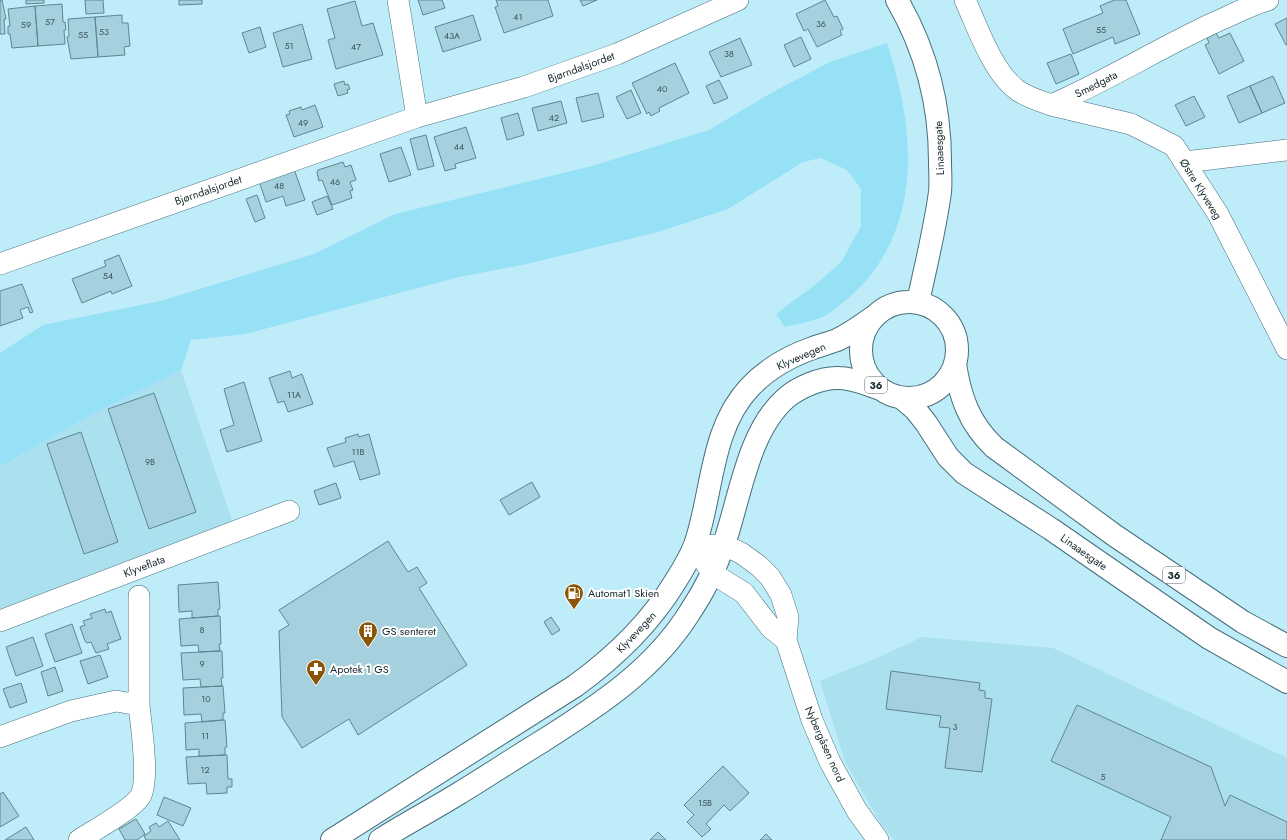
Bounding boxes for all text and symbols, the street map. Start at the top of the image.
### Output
house number: 41 [513,10,523,23]
house number: 57 [45,15,55,28]
house number: 36 [816,17,826,30]
house number: 59 [21,18,31,31]
house number: 55 [1096,23,1106,36]
house number: 53 [99,25,109,38]
house number: 55 [78,28,88,41]
house number: 43A [444,29,460,42]
house number: 51 [284,39,294,52]
house number: 47 [351,40,361,53]
street label: Bjørndalsjordet [545,47,617,87]
house number: 38 [724,47,734,60]
street label: Smedgata [1072,66,1120,102]
house number: 40 [657,82,668,95]
house number: 42 [549,111,559,124]
house number: 49 [298,116,308,129]
street label: Linaaesgate [930,120,948,175]
house number: 44 [454,140,464,153]
street label: Østre Klyveveg [1176,155,1226,223]
street label: Bjørndalsjordet [172,171,244,209]
house number: 46 [330,175,340,188]
house number: 48 [274,179,284,192]
house number: 54 [103,269,113,282]
street label: Klyvevegen [774,338,828,374]
road number: 36 [865,377,887,393]
house number: 11A [287,388,301,401]
house number: 11B [351,445,365,458]
house number: 9B [145,455,155,468]
street label: Linaaesgate [1057,530,1111,574]
street label: Klyveflata [121,551,167,581]
road number: 36 [1163,567,1185,583]
fuel station icon: Automat1 Skien [563,582,585,610]
place label: Automat1 Skien [588,585,659,601]
street label: Klyvevegen [612,607,660,657]
building icon: GS senteret [357,620,379,648]
house number: 8 [200,623,205,636]
place label: GS senteret [382,623,436,639]
house number: 9 [199,657,205,670]
pharmacy icon: Apotek 1 GS [305,658,327,686]
place label: Apotek 1 GS [330,661,389,677]
house number: 10 [201,692,211,705]
street label: Nybergåsen nord [801,704,849,784]
house number: 3 [953,720,958,733]
house number: 11 [201,729,209,742]
house number: 12 [200,763,210,776]
house number: 5 [1100,770,1106,783]
house number: 15B [698,796,712,809]

